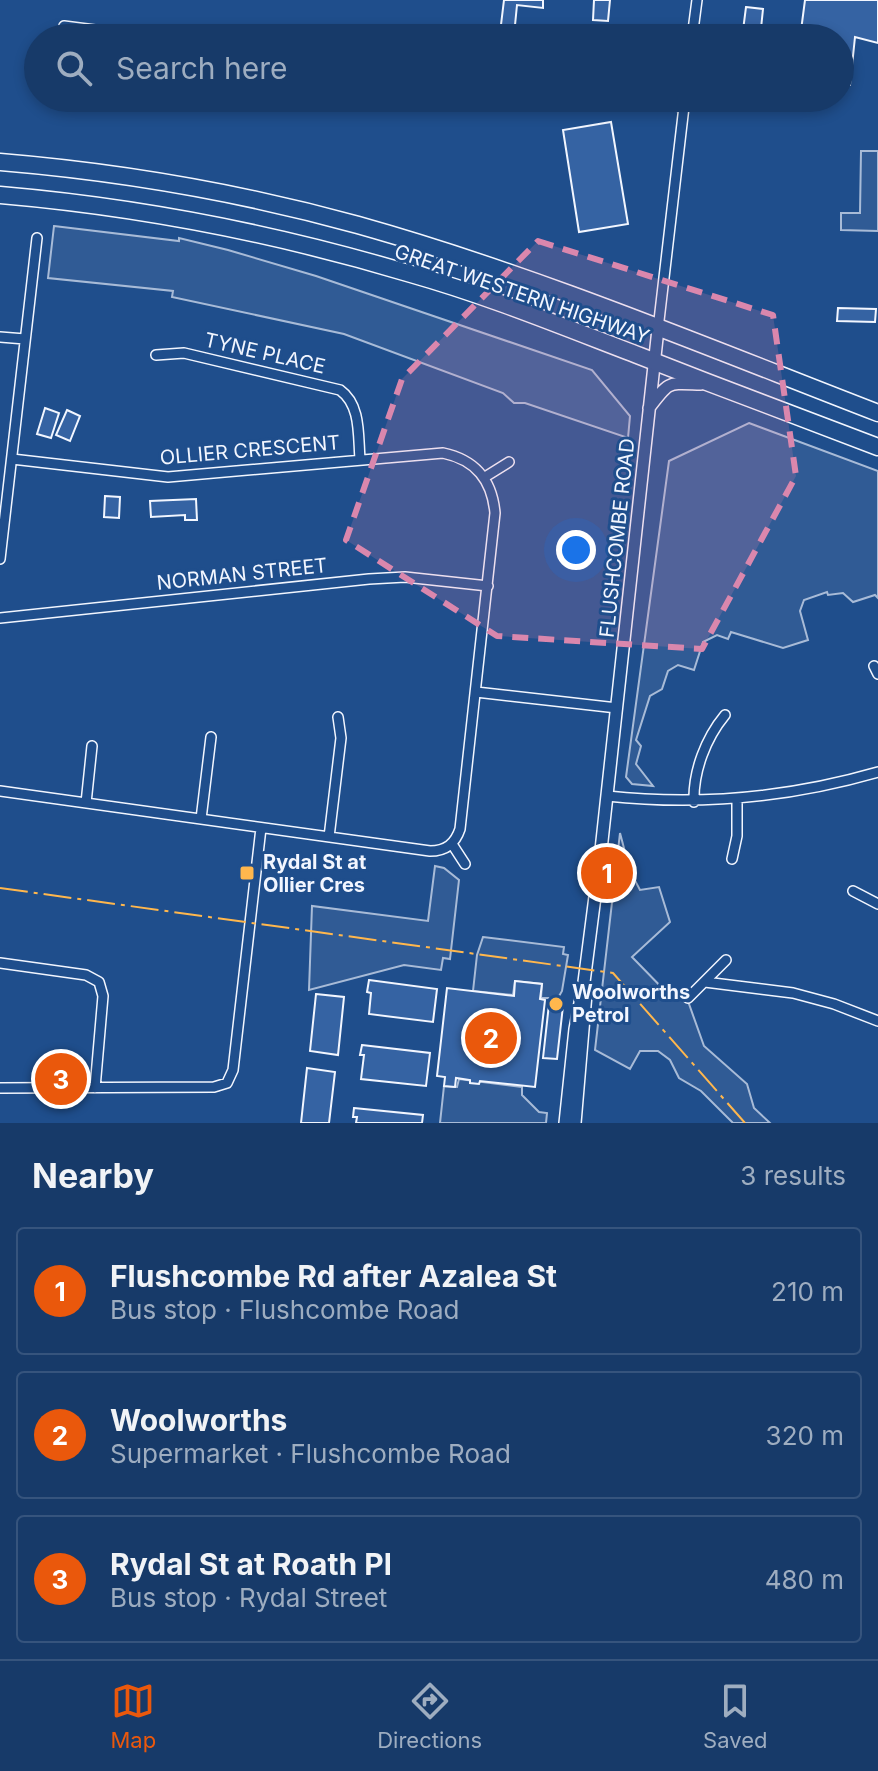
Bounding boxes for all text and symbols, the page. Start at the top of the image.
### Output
search box [24,24,854,112]
icon: search [52,46,96,90]
text: Search here [116,50,288,86]
street label: GREAT WESTERN HIGHWAY [391,239,653,349]
street label: TYNE PLACE [202,327,328,379]
street label: OLLIER CRESCENT [159,430,341,470]
street label: FLUSHCOMBE ROAD [595,437,639,639]
your location [556,530,596,570]
street label: NORMAN STREET [156,553,328,595]
pin: 1 [581,843,633,903]
place label: Rydal St at Ollier Cres [263,850,366,897]
marker: Rydal St at Ollier Cres [238,864,256,882]
place label: Woolworths Petrol [572,980,690,1027]
marker: Woolworths Petrol [547,995,565,1013]
pin: 2 [465,1008,517,1068]
pin: 3 [35,1049,87,1109]
text: Nearby [32,1155,154,1196]
text: 3 results [740,1160,846,1191]
text: Flushcombe Rd after Azalea St [110,1258,557,1294]
text: 1 [54,1276,66,1307]
text: 210 m [771,1276,844,1307]
text: Bus stop · Flushcombe Road [110,1294,459,1325]
text: Woolworths [110,1402,287,1438]
text: 2 [52,1420,68,1451]
text: 320 m [766,1420,844,1451]
text: Supermarket · Flushcombe Road [110,1438,511,1469]
text: Rydal St at Roath Pl [110,1546,392,1582]
text: 3 [52,1564,68,1595]
text: 480 m [765,1564,844,1595]
text: Bus stop · Rydal Street [110,1582,387,1613]
tab: Map [111,1679,156,1753]
tab: Directions [377,1679,482,1753]
tab: Saved [703,1679,767,1753]

